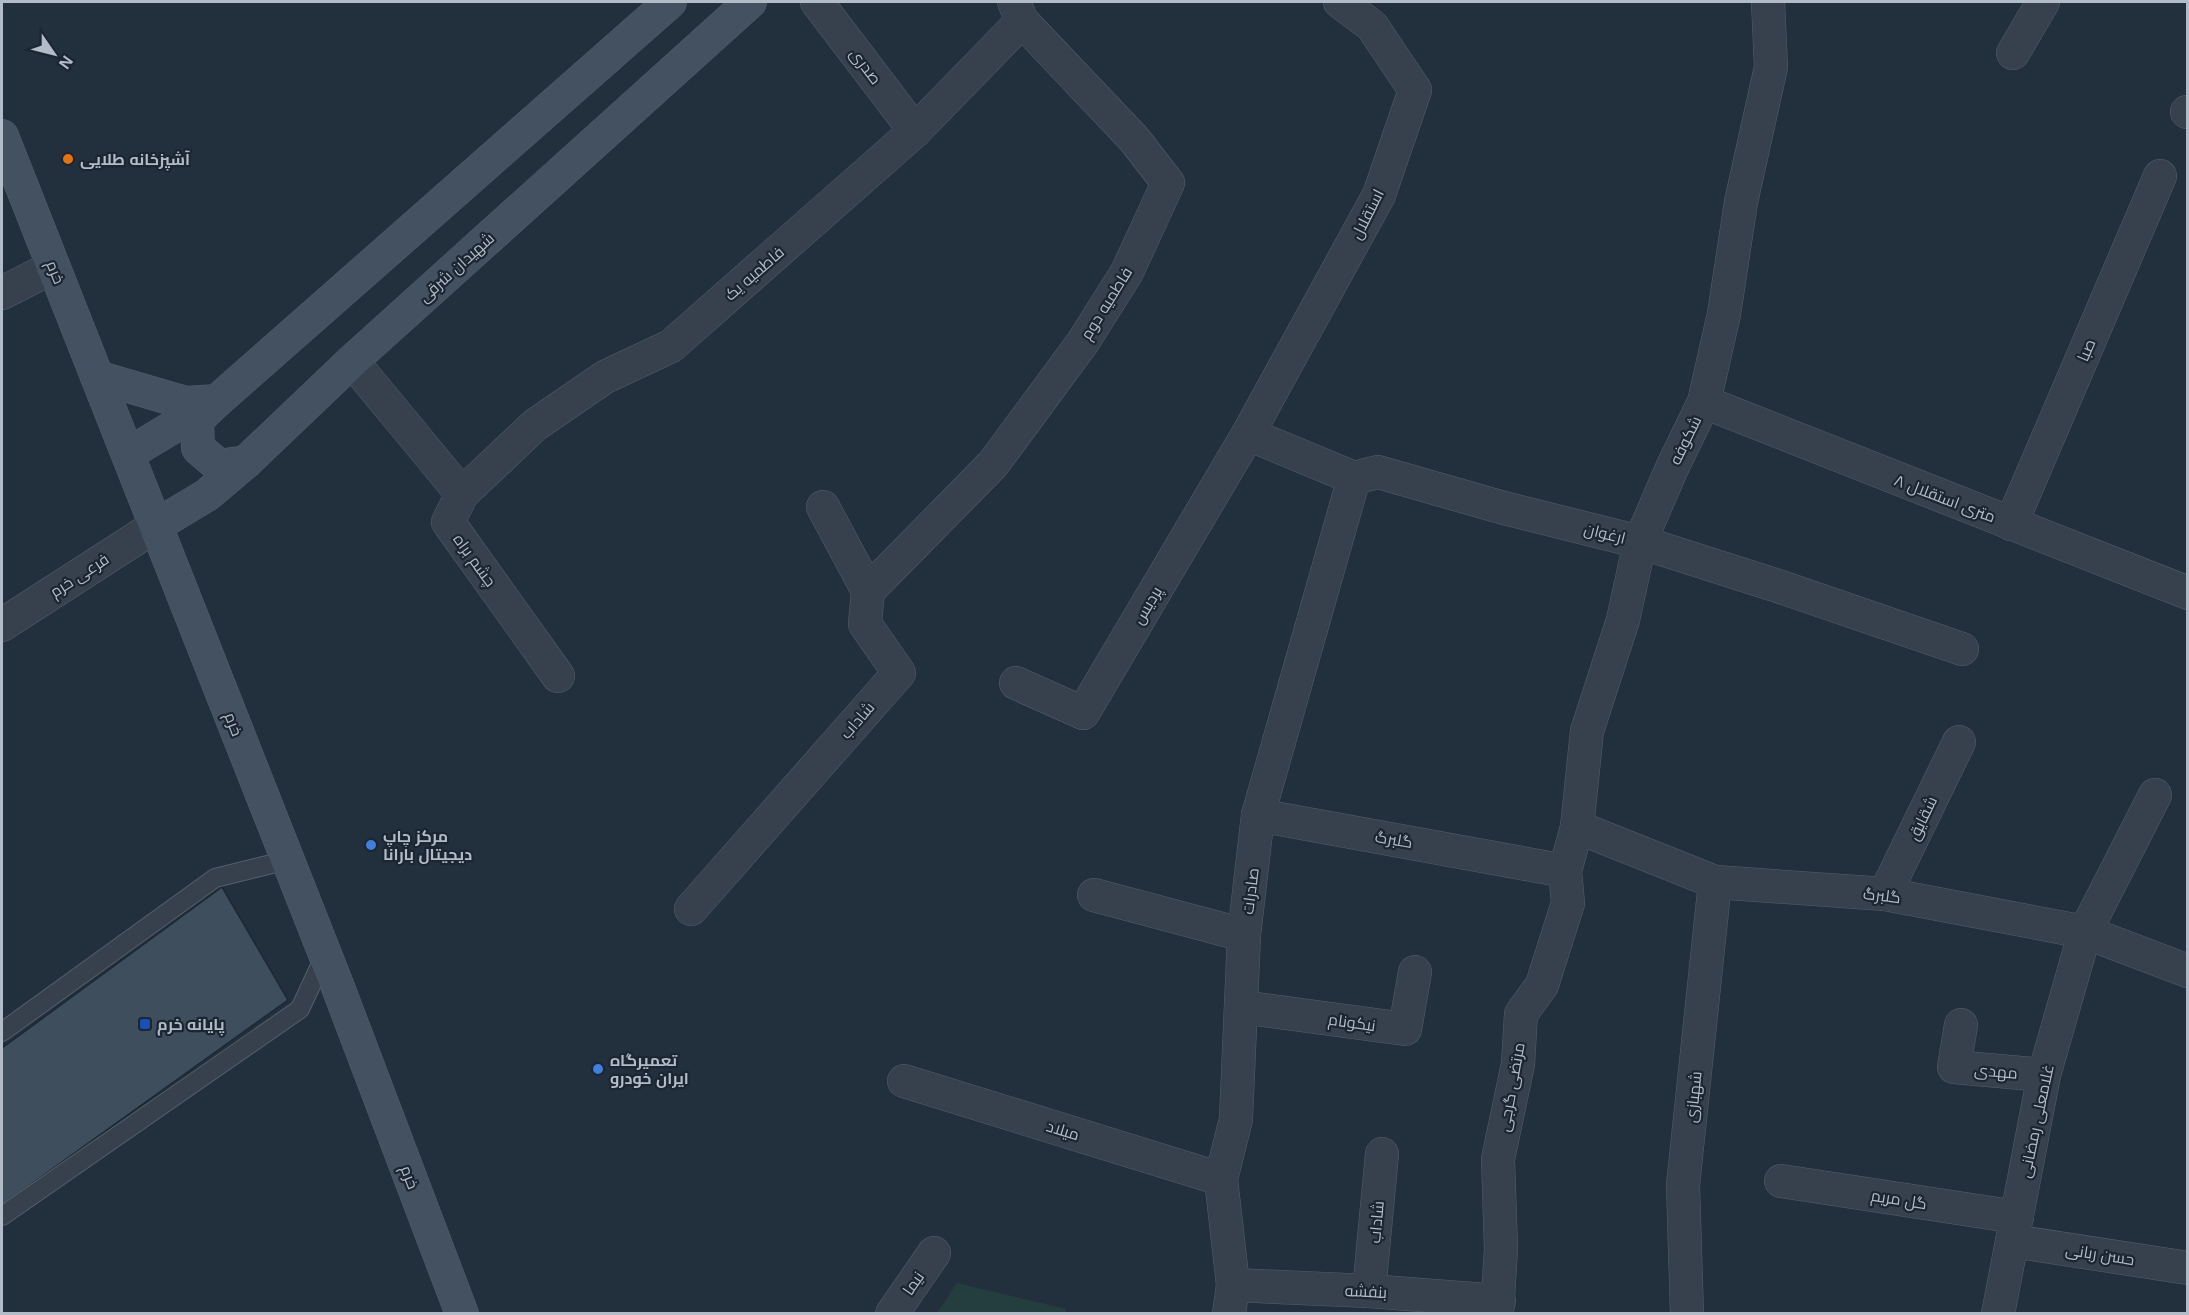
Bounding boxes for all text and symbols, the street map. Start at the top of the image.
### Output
north arrow [24,24,84,84]
street label: صدری [845,45,884,89]
text: N [56,53,76,72]
place label: آشپزخانه طلایی [80,150,190,171]
marker: آشپزخانه طلایی [61,152,75,166]
street label: استقلال [1348,186,1389,243]
street label: شهیدان شرقی [415,229,499,307]
street label: فاطمیه یک [721,243,788,304]
street label: خرم [40,258,68,287]
street label: فاطمیه دوم [1077,264,1138,344]
street label: صبا [2074,336,2100,364]
street label: شکوفه [1666,413,1705,468]
street label: ۸ متری استقلال [1891,471,1998,527]
street label: ارغوان [1582,520,1627,549]
street label: چشم براه [448,531,499,591]
street label: فرعی خرم [47,550,113,603]
street label: پردیس [1130,583,1168,629]
street label: شاداب [837,699,879,743]
street label: خرم [219,710,246,739]
street label: شقایق [1905,793,1942,844]
place label: مرکز چاپ دیجیتال بارانا [383,828,472,864]
street label: گلبرگ [1374,828,1414,852]
marker: مرکز چاپ دیجیتال بارانا [364,838,378,852]
street label: صادرات [1239,867,1263,915]
street label: گلبرگ [1862,885,1902,907]
street label: نیکونام [1327,1011,1377,1037]
place label: پایانه خرم [157,1016,225,1036]
marker: پایانه خرم [138,1017,152,1031]
street label: مرتضی گرجی [1495,1041,1530,1133]
place label: تعمیرگاه ایران خودرو [610,1052,689,1088]
street label: مهدی [1973,1061,2018,1084]
marker: تعمیرگاه ایران خودرو [591,1062,605,1076]
street label: غلامعلی رمضانی [2016,1063,2059,1180]
street label: شهبازی [1682,1070,1707,1124]
street label: میلاد [1044,1117,1081,1144]
street label: خرم [395,1163,422,1192]
street label: گل مریم [1869,1187,1928,1215]
street label: شاداب [1366,1200,1388,1244]
street label: حسن ربانی [2064,1241,2136,1270]
street label: نیما [899,1268,928,1299]
street label: بنفشه [1344,1282,1387,1302]

